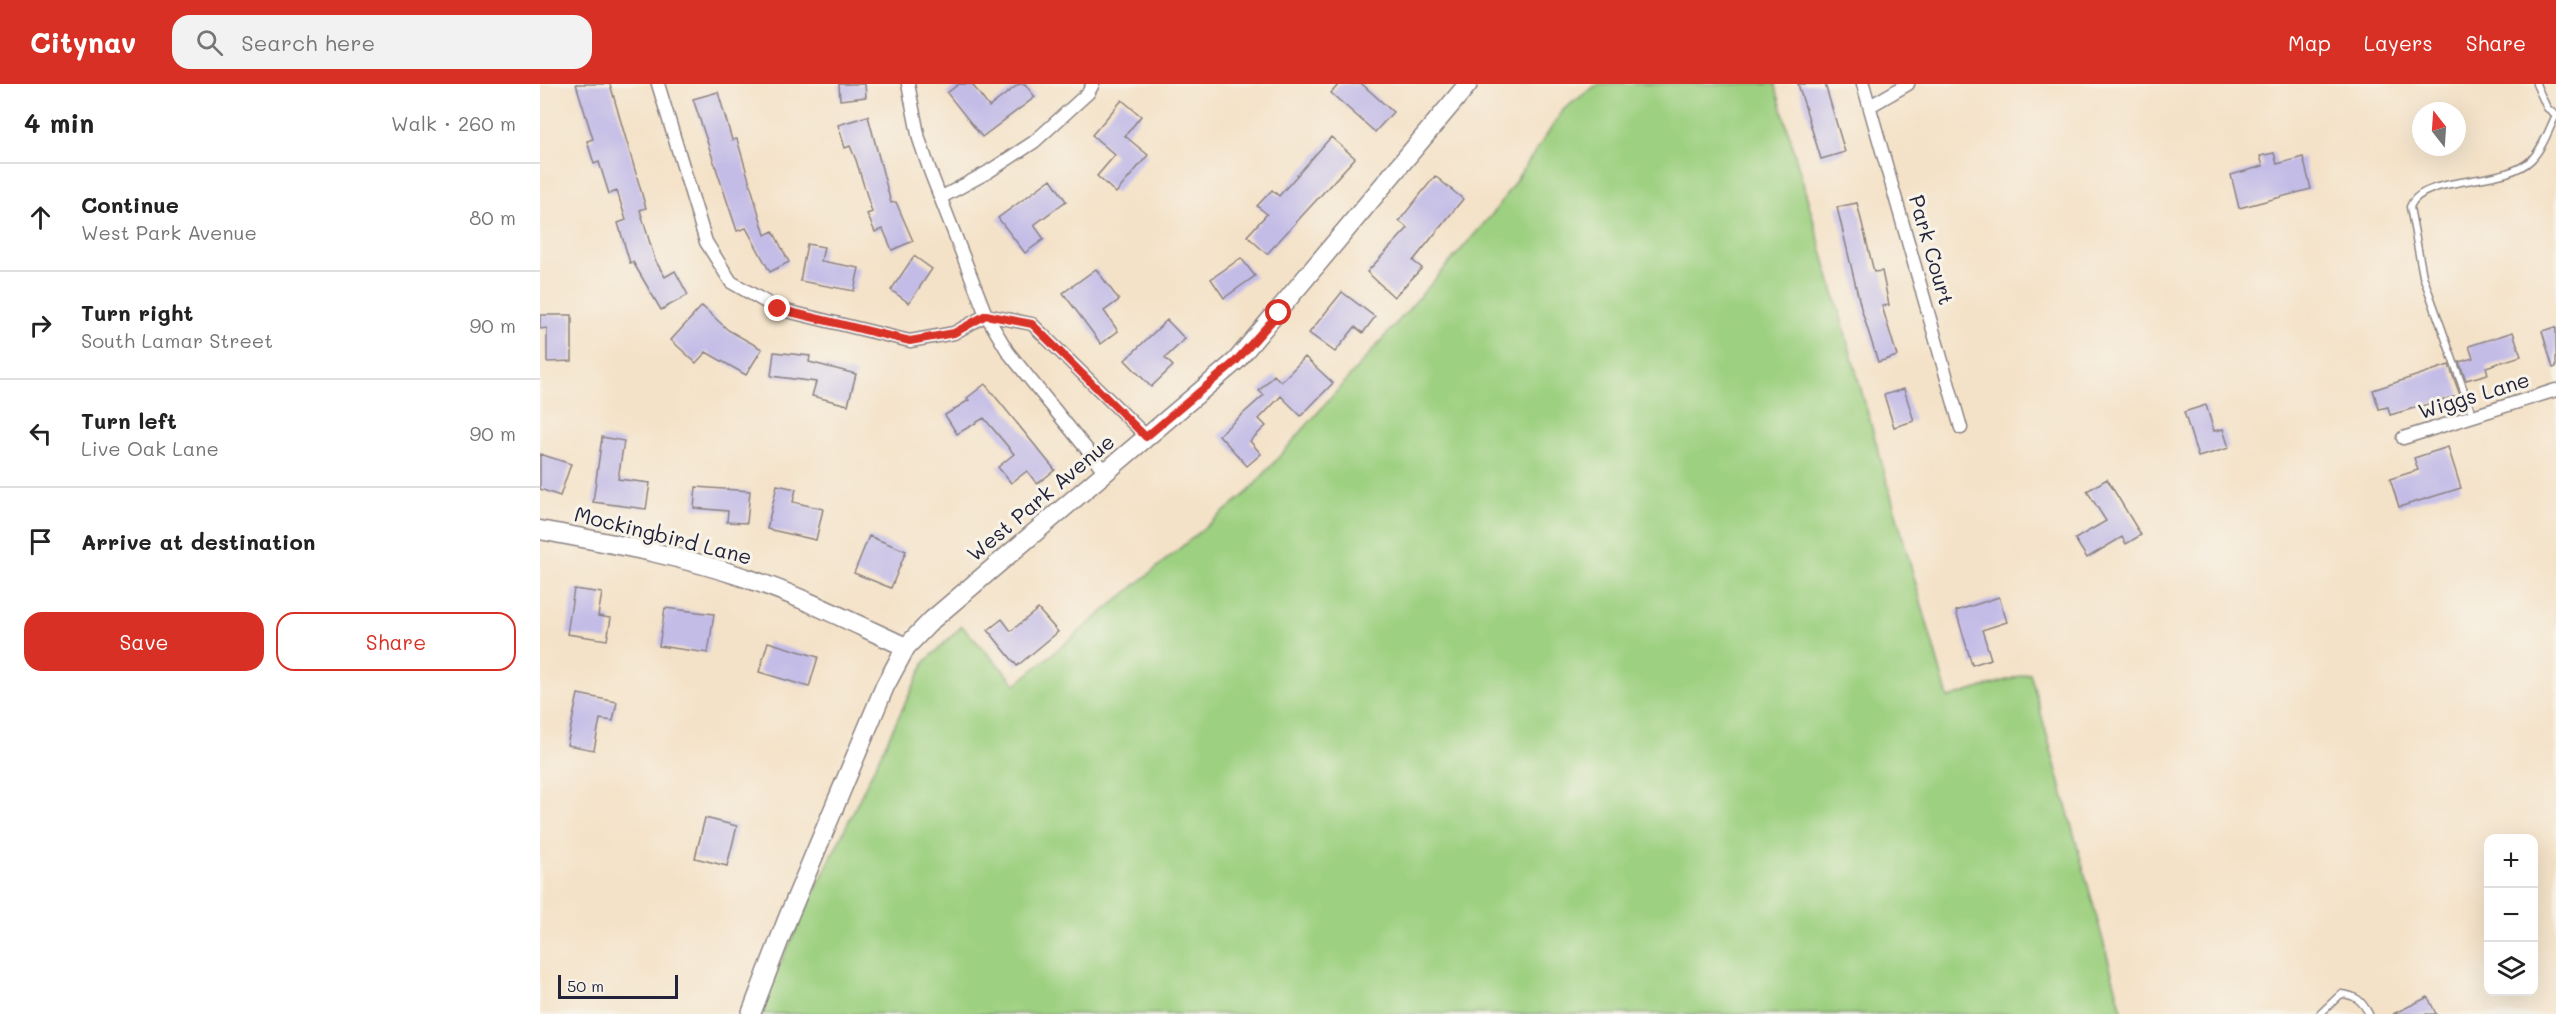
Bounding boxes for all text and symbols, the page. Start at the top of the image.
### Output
search box [172,15,592,69]
text: Citynav [30,24,136,60]
icon: search [193,26,226,59]
text: Search here [241,28,375,57]
text: Map [2288,29,2331,56]
text: Layers [2364,29,2433,56]
text: Share [2466,29,2526,56]
north arrow [2412,102,2466,156]
text: 4 min [24,106,94,140]
text: Walk · 260 m [391,110,516,136]
text: Continue [81,190,179,219]
street label: Park Court [1904,192,1961,308]
icon: ahead [24,201,57,234]
text: 80 m [469,204,516,230]
text: West Park Avenue [81,219,257,245]
route end [764,295,790,321]
text: Turn right [81,298,193,327]
route start [1265,299,1291,325]
icon: right [24,309,57,342]
text: 90 m [470,312,516,338]
text: South Lamar Street [81,327,273,353]
street label: Wiggs Lane [2415,365,2532,424]
text: Turn left [81,406,177,435]
icon: left [24,417,57,450]
text: 90 m [470,420,516,446]
street label: West Park Avenue [961,427,1119,567]
text: Live Oak Lane [81,435,219,461]
street label: Mockingbird Lane [572,499,755,570]
icon: arrive [24,525,57,558]
text: Arrive at destination [81,527,316,556]
button: Save [24,612,264,671]
button: Share [276,612,516,671]
map controls [2484,834,2538,996]
button: + [2484,834,2538,888]
button: − [2484,888,2538,942]
button: layers [2484,942,2538,996]
scale bar [558,972,678,1000]
text: 50 m [567,975,604,996]

